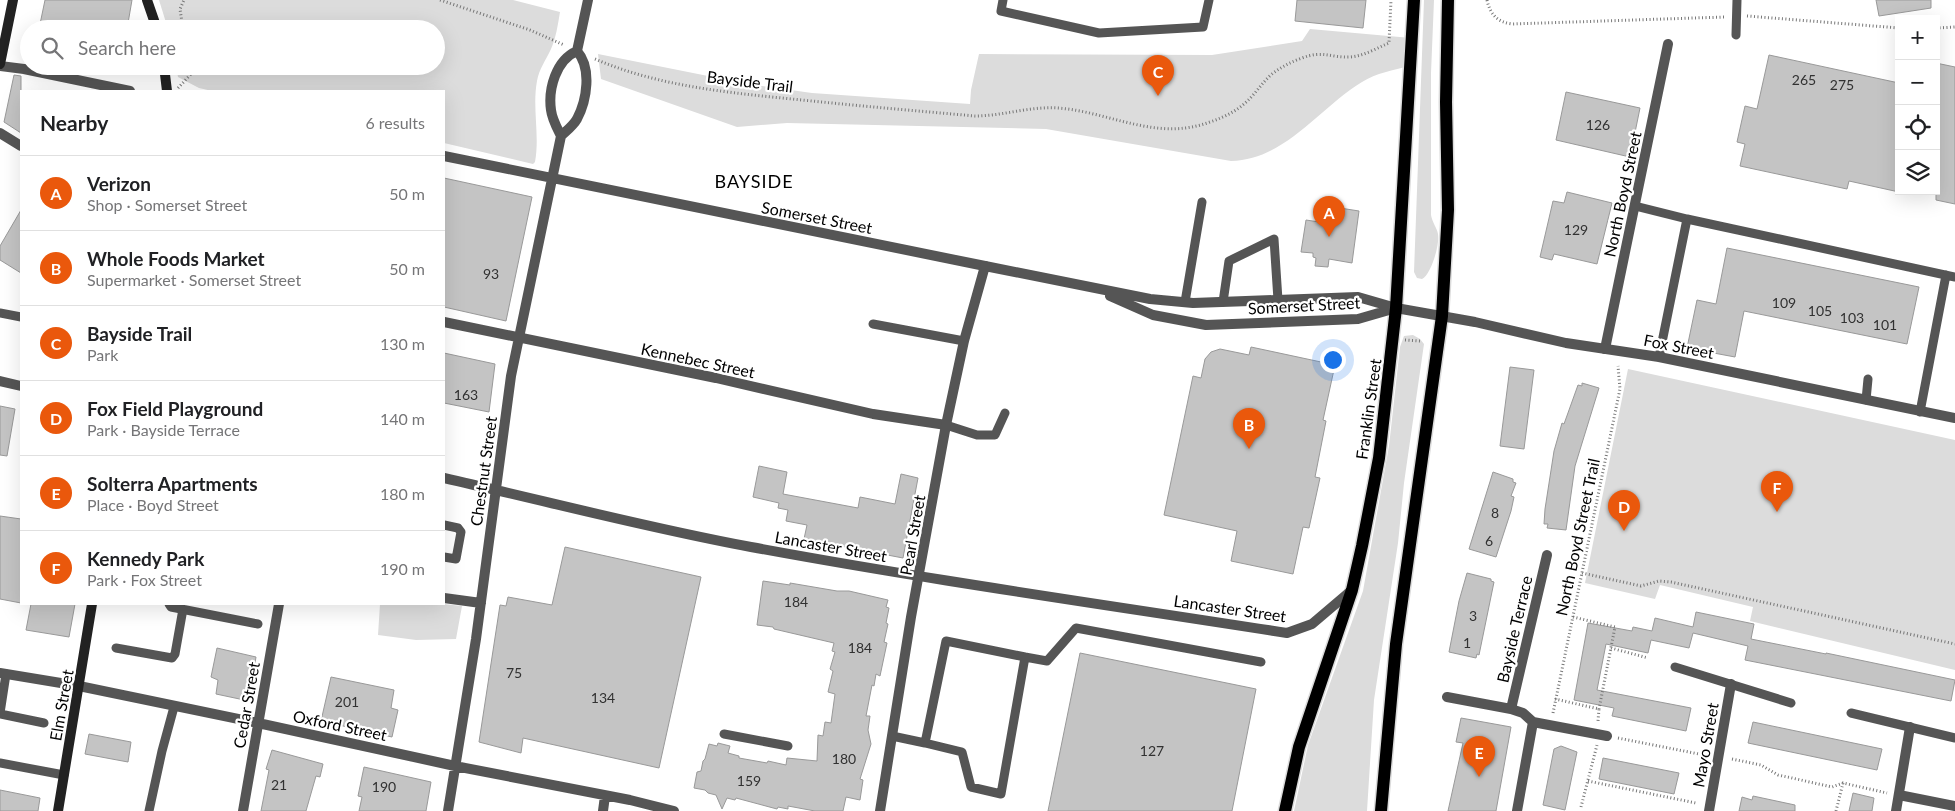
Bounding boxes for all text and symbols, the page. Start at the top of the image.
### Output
map controls [1895,15,1940,195]
button: + [1895,15,1940,60]
search box [20,20,445,75]
icon: search [38,34,66,62]
text: Search here [78,36,176,59]
pin: C [1142,55,1174,96]
button: − [1895,60,1940,105]
street label: Bayside Trail [706,66,794,96]
house number: 265 [1792,71,1816,88]
house number: 275 [1830,76,1854,93]
button: locate [1895,105,1940,150]
text: Nearby [40,110,108,135]
text: 6 results [365,113,425,132]
house number: 126 [1586,116,1610,133]
street label: North Boyd Street [1599,129,1645,259]
button: layers [1895,150,1940,195]
district label: BAYSIDE [714,170,794,192]
text: Verizon [87,172,151,195]
text: A [50,184,62,203]
text: 50 m [389,184,425,203]
text: Shop · Somerset Street [87,195,247,214]
pin: A [1313,196,1345,237]
street label: Somerset Street [760,197,874,237]
house number: 129 [1564,221,1588,238]
text: Whole Foods Market [87,247,265,270]
text: B [51,259,61,278]
text: 50 m [389,259,425,278]
house number: 93 [483,265,499,282]
text: Supermarket · Somerset Street [87,270,301,289]
street label: Somerset Street [1247,293,1361,317]
house number: 109 [1772,294,1796,311]
house number: 105 [1808,302,1832,319]
house number: 103 [1840,309,1864,326]
house number: 101 [1873,316,1897,333]
text: Bayside Trail [87,322,192,345]
street label: Fox Street [1642,330,1716,362]
text: C [51,334,61,353]
text: 130 m [380,334,425,353]
street label: Kennebec Street [639,339,757,381]
text: Park [87,345,118,364]
your location [1320,347,1346,373]
street label: Franklin Street [1352,357,1385,461]
house number: 163 [454,386,478,403]
text: Fox Field Playground [87,397,263,420]
pin: B [1233,408,1265,449]
text: D [50,409,62,428]
text: 140 m [380,409,425,428]
street label: Chestnut Street [466,415,500,527]
text: Park · Bayside Terrace [87,420,240,439]
street label: North Boyd Street Trail [1551,457,1603,617]
pin: F [1761,471,1793,512]
text: Solterra Apartments [87,472,258,495]
text: E [51,484,61,503]
text: 180 m [380,484,425,503]
pin: D [1608,490,1640,531]
street label: Pearl Street [896,493,928,577]
text: Place · Boyd Street [87,495,219,514]
house number: 8 [1491,504,1499,521]
street label: Lancaster Street [773,527,889,565]
house number: 6 [1485,532,1493,549]
text: Kennedy Park [87,547,204,570]
text: F [51,559,61,578]
text: 190 m [380,559,425,578]
text: Park · Fox Street [87,570,202,589]
street label: Bayside Terrace [1492,574,1536,684]
street label: Lancaster Street [1172,591,1288,625]
house number: 184 [784,593,808,610]
house number: 3 [1469,607,1477,624]
house number: 1 [1463,634,1471,651]
house number: 184 [848,639,872,656]
street label: Cedar Street [229,660,263,750]
house number: 75 [506,664,522,681]
street label: Elm Street [45,667,77,742]
house number: 134 [591,689,615,706]
house number: 201 [335,693,359,710]
street label: Mayo Street [1688,701,1722,789]
street label: Oxford Street [291,706,389,744]
pin: E [1463,736,1495,777]
house number: 127 [1140,742,1164,759]
house number: 180 [832,750,856,767]
house number: 159 [737,772,761,789]
house number: 21 [271,776,287,793]
house number: 190 [372,778,396,795]

